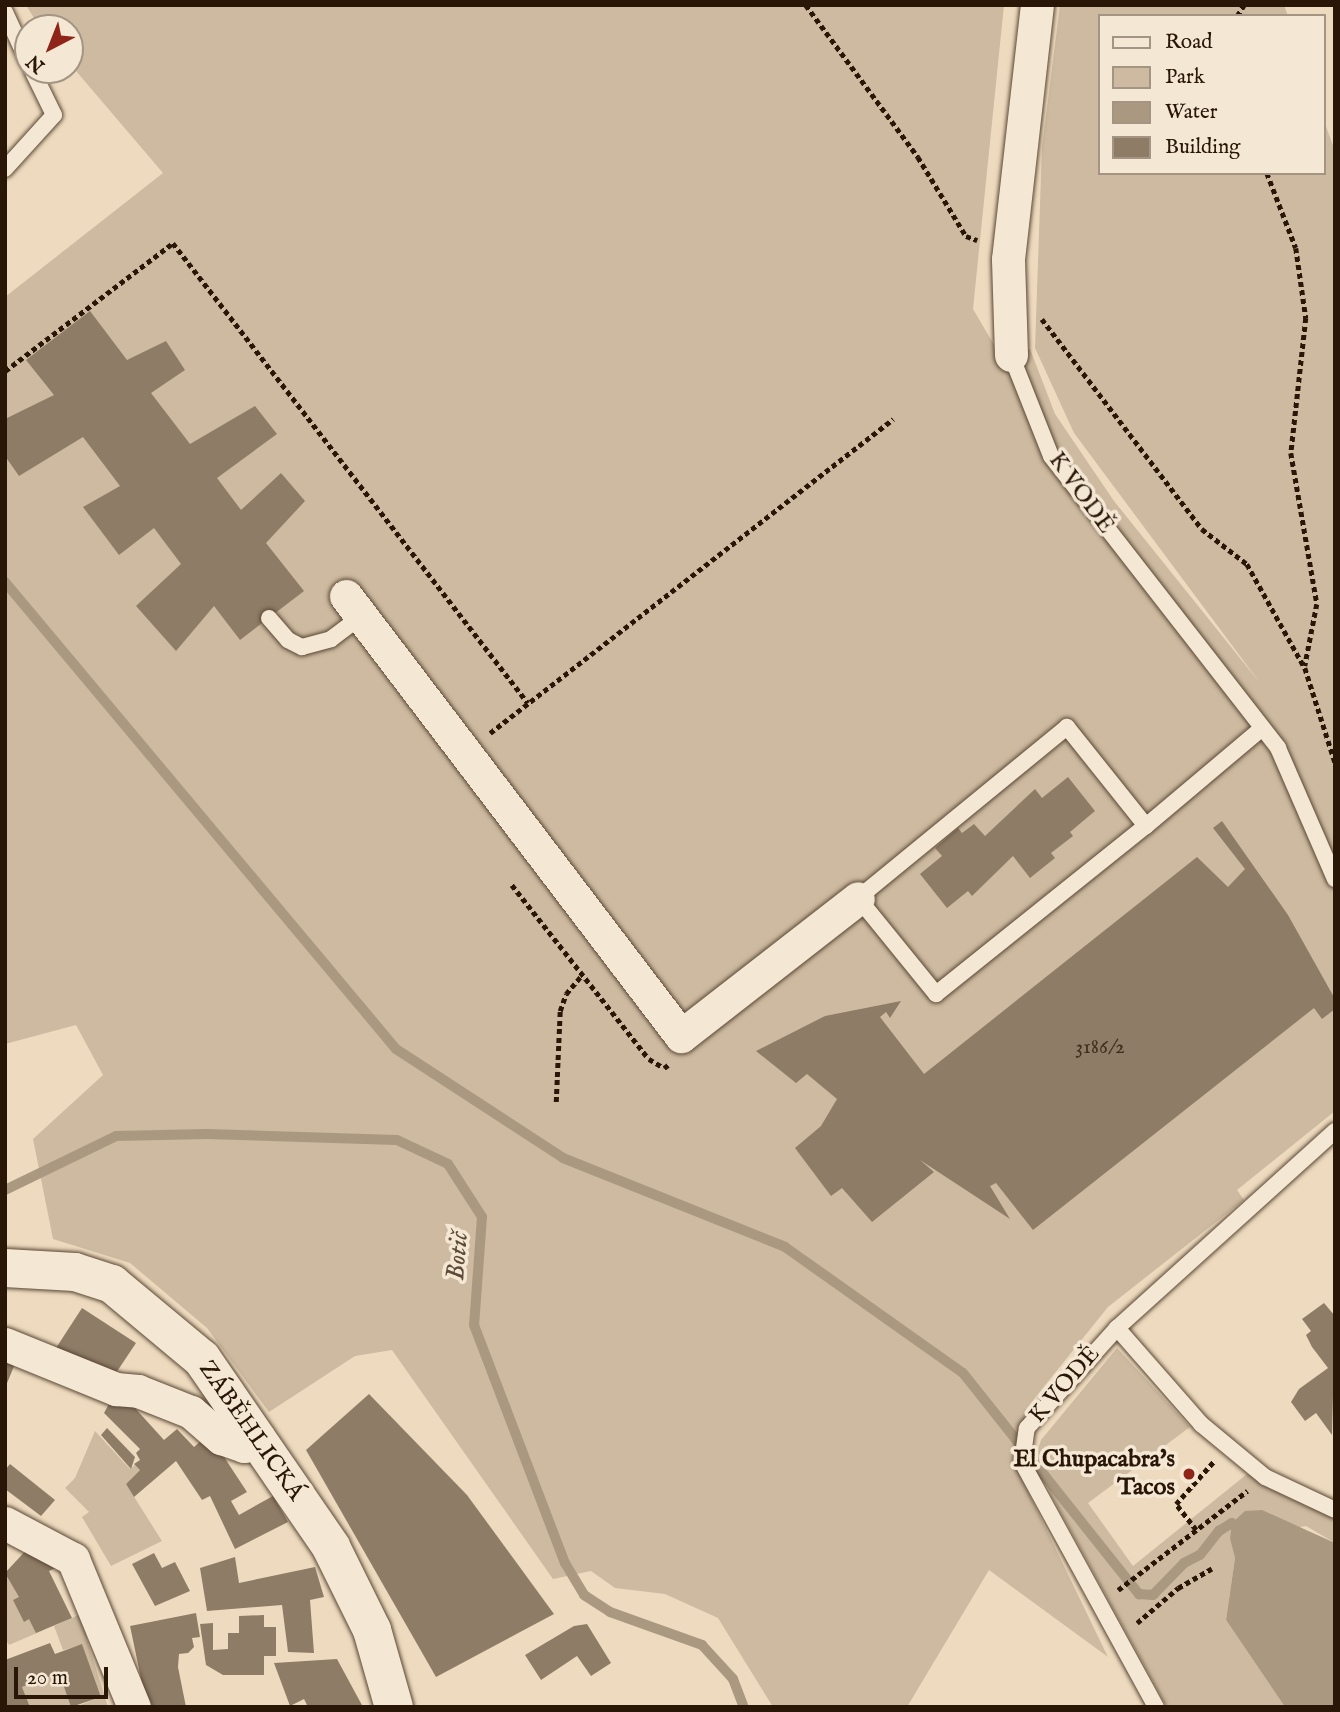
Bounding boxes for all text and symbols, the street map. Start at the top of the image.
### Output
north arrow [14,14,84,84]
legend [1098,14,1326,175]
text: Road [1165,29,1212,56]
text: N [22,49,50,78]
text: Park [1165,64,1205,91]
text: Water [1165,99,1217,126]
text: Building [1165,134,1240,161]
street label: K VODĚ [1042,447,1120,539]
house number: 3186/2 [1075,1035,1125,1061]
water label: Botič [441,1230,475,1282]
street label: K VODĚ [1024,1340,1106,1430]
street label: ZÁBĚHLICKÁ [192,1356,310,1506]
place label: El Chupacabra's Tacos [1013,1446,1175,1502]
marker: El Chupacabra's Tacos [1181,1466,1197,1482]
scale bar [18,1652,112,1696]
text: 20 m [27,1665,68,1692]

